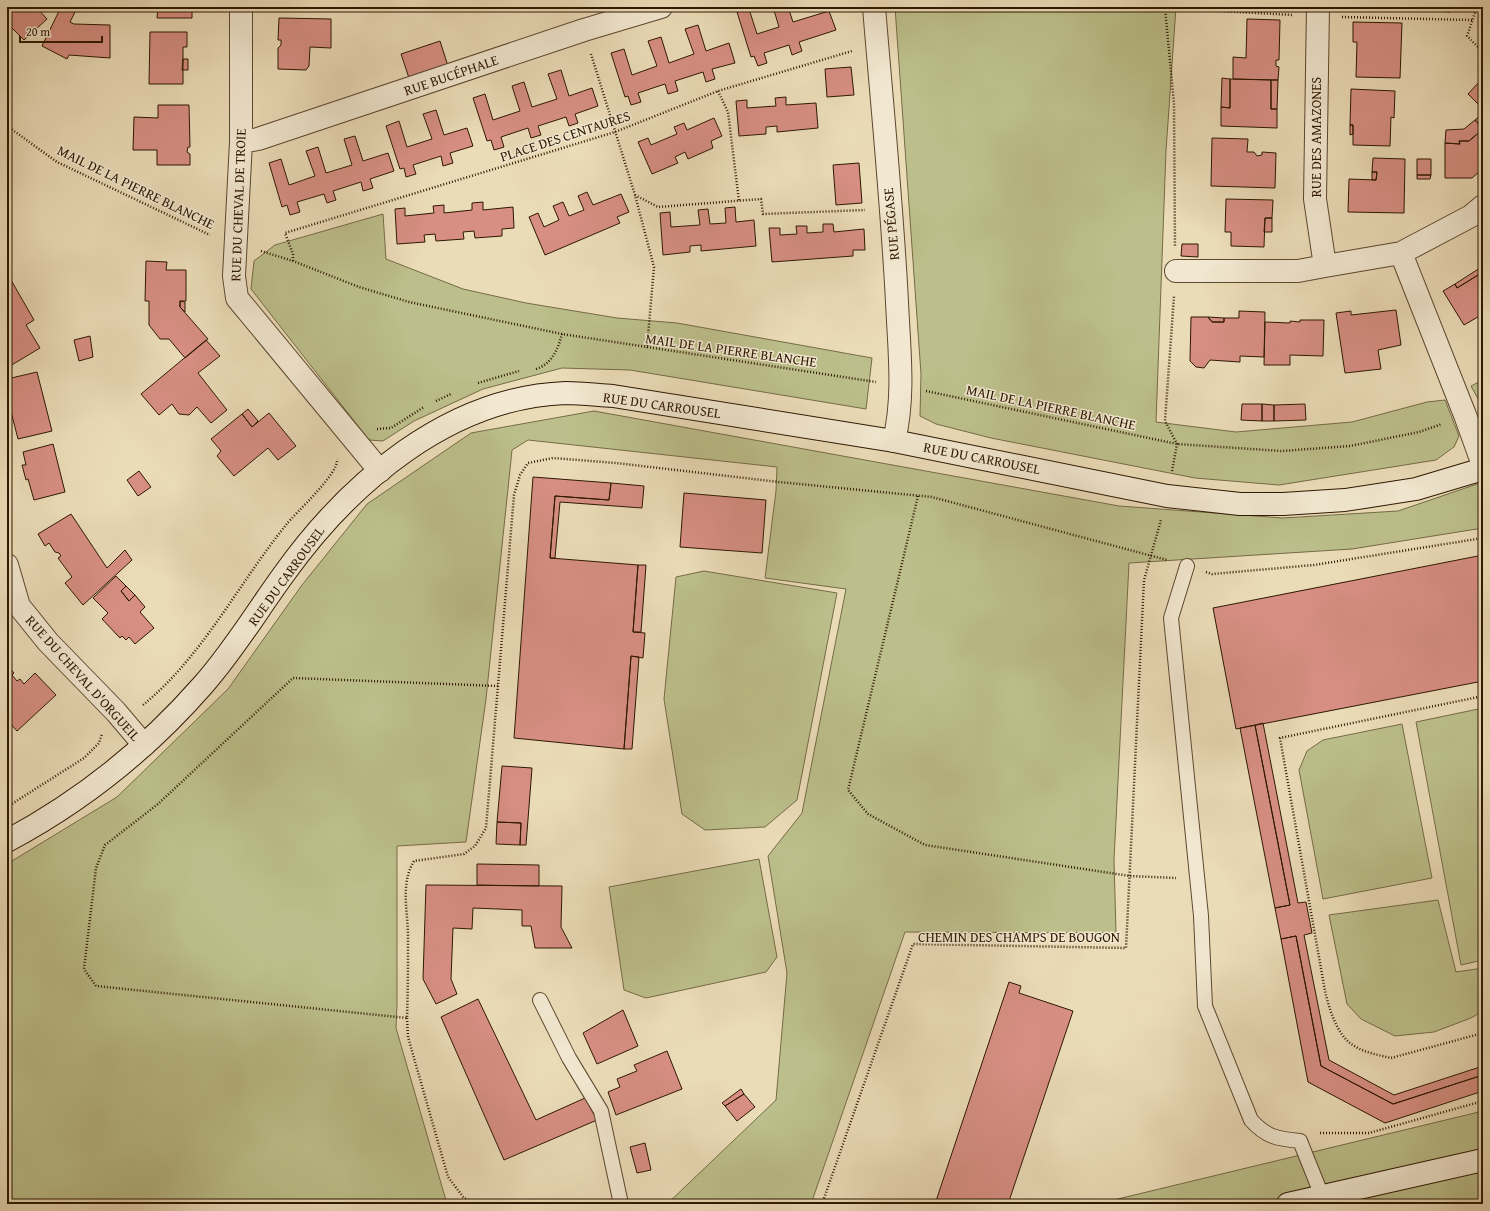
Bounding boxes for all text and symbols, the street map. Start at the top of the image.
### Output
scale bar [20,18,102,44]
text: 20 m [26,23,50,40]
street label: RUE BUCÉPHALE [401,50,501,100]
street label: RUE DES AMAZONES [1306,77,1326,197]
street label: PLACE DES CENTAURES [497,105,633,167]
street label: RUE DU CHEVAL DE TROIE [225,128,251,282]
street label: MAIL DE LA PIERRE BLANCHE [54,140,218,234]
street label: RUE PÉGASE [878,187,904,261]
street label: MAIL DE LA PIERRE BLANCHE [644,328,818,372]
street label: MAIL DE LA PIERRE BLANCHE [964,379,1138,435]
street label: RUE DU CARROUSEL [602,387,722,423]
street label: RUE DU CARROUSEL [922,437,1042,479]
street label: RUE DU CARROUSEL [243,522,329,630]
street label: RUE DU CHEVAL D'ORGUEIL [21,611,145,745]
street label: CHEMIN DES CHAMPS DE BOUGON [918,927,1120,947]

